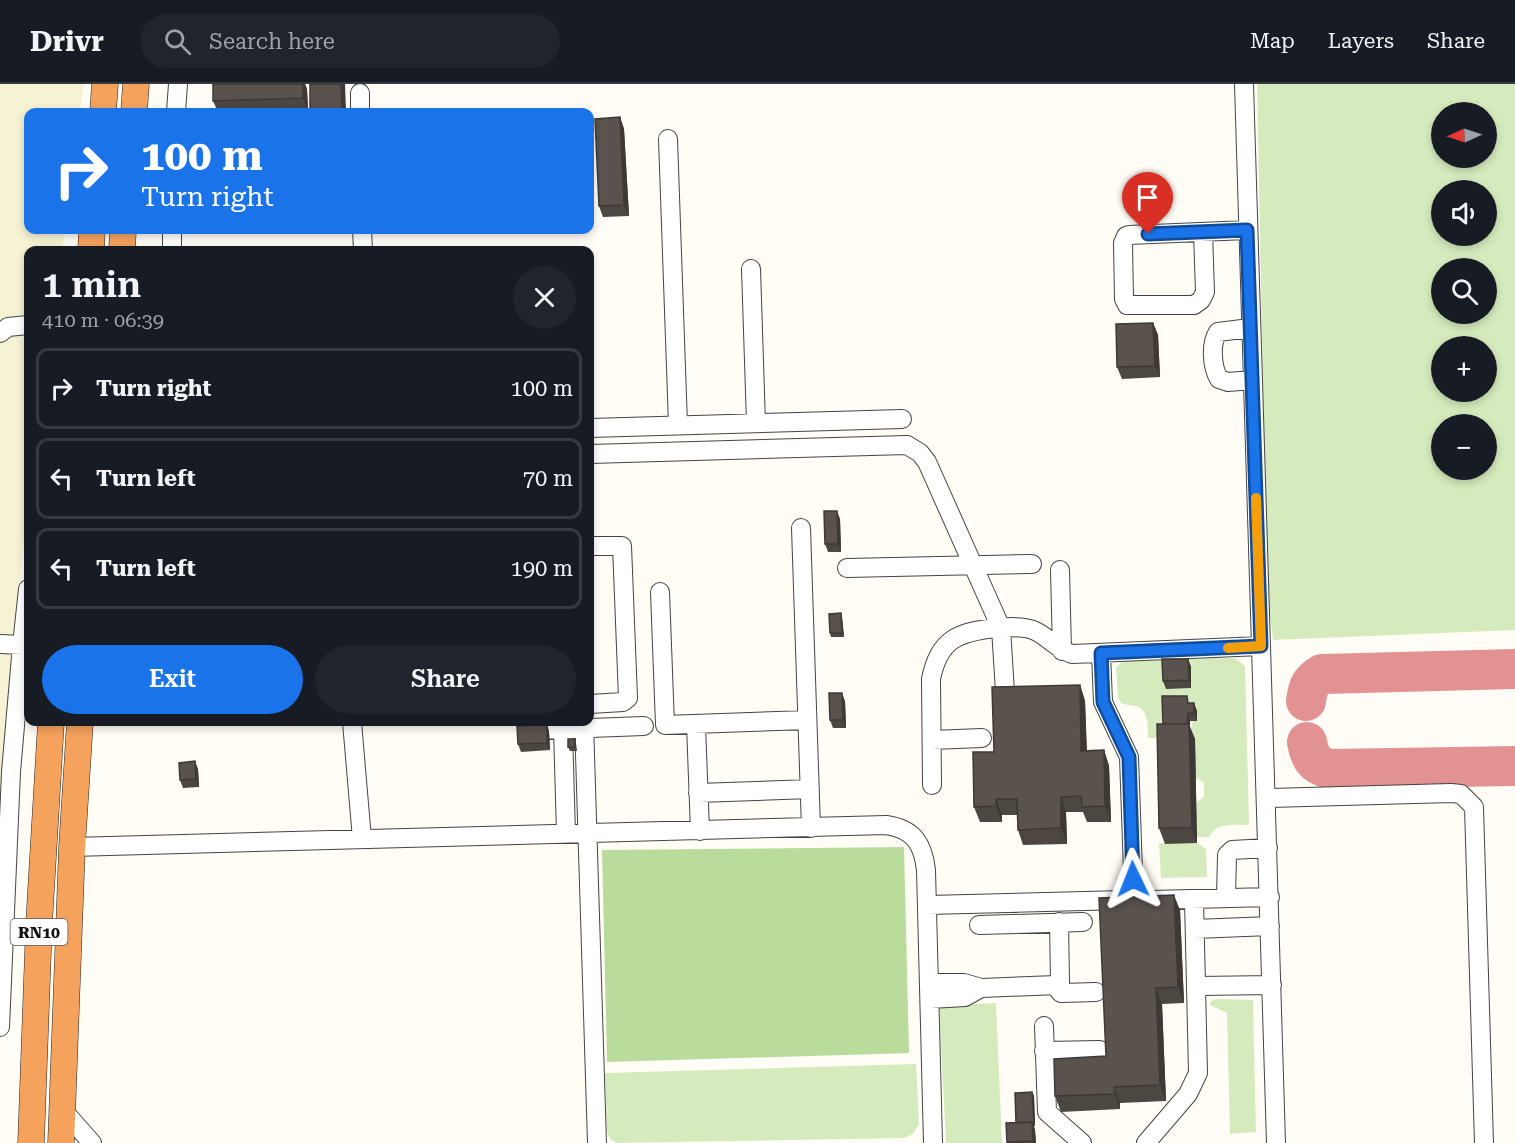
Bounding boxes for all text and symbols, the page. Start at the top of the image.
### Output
search box [140,14,560,68]
text: Drivr [30,25,104,58]
icon: search [161,25,194,58]
text: Search here [209,29,335,54]
text: Map [1250,29,1295,53]
text: Layers [1328,29,1394,53]
text: Share [1427,29,1485,53]
north arrow [1431,102,1497,168]
map controls [1431,102,1497,480]
text: 100 m [141,131,263,180]
icon: right [42,132,120,210]
pin [1122,172,1173,234]
button: sound [1431,180,1497,246]
text: Turn right [141,181,274,213]
icon: arrive [1131,181,1164,214]
button: search [1431,258,1497,324]
text: 1 min [42,264,141,306]
button: close [513,266,576,329]
text: 410 m · 06:39 [42,308,164,332]
button: + [1431,336,1497,402]
icon: right [45,372,78,405]
text: Turn right [96,376,211,401]
text: 100 m [510,376,573,401]
button: − [1431,414,1497,480]
icon: left [45,462,78,495]
text: Turn left [96,466,196,491]
text: 70 m [523,466,573,491]
icon: left [45,552,78,585]
text: Turn left [96,556,196,581]
text: 190 m [510,556,573,581]
button: Exit [42,645,303,714]
button: Share [315,645,576,714]
position arrow [1101,847,1165,911]
road number: RN10 [10,919,68,945]

